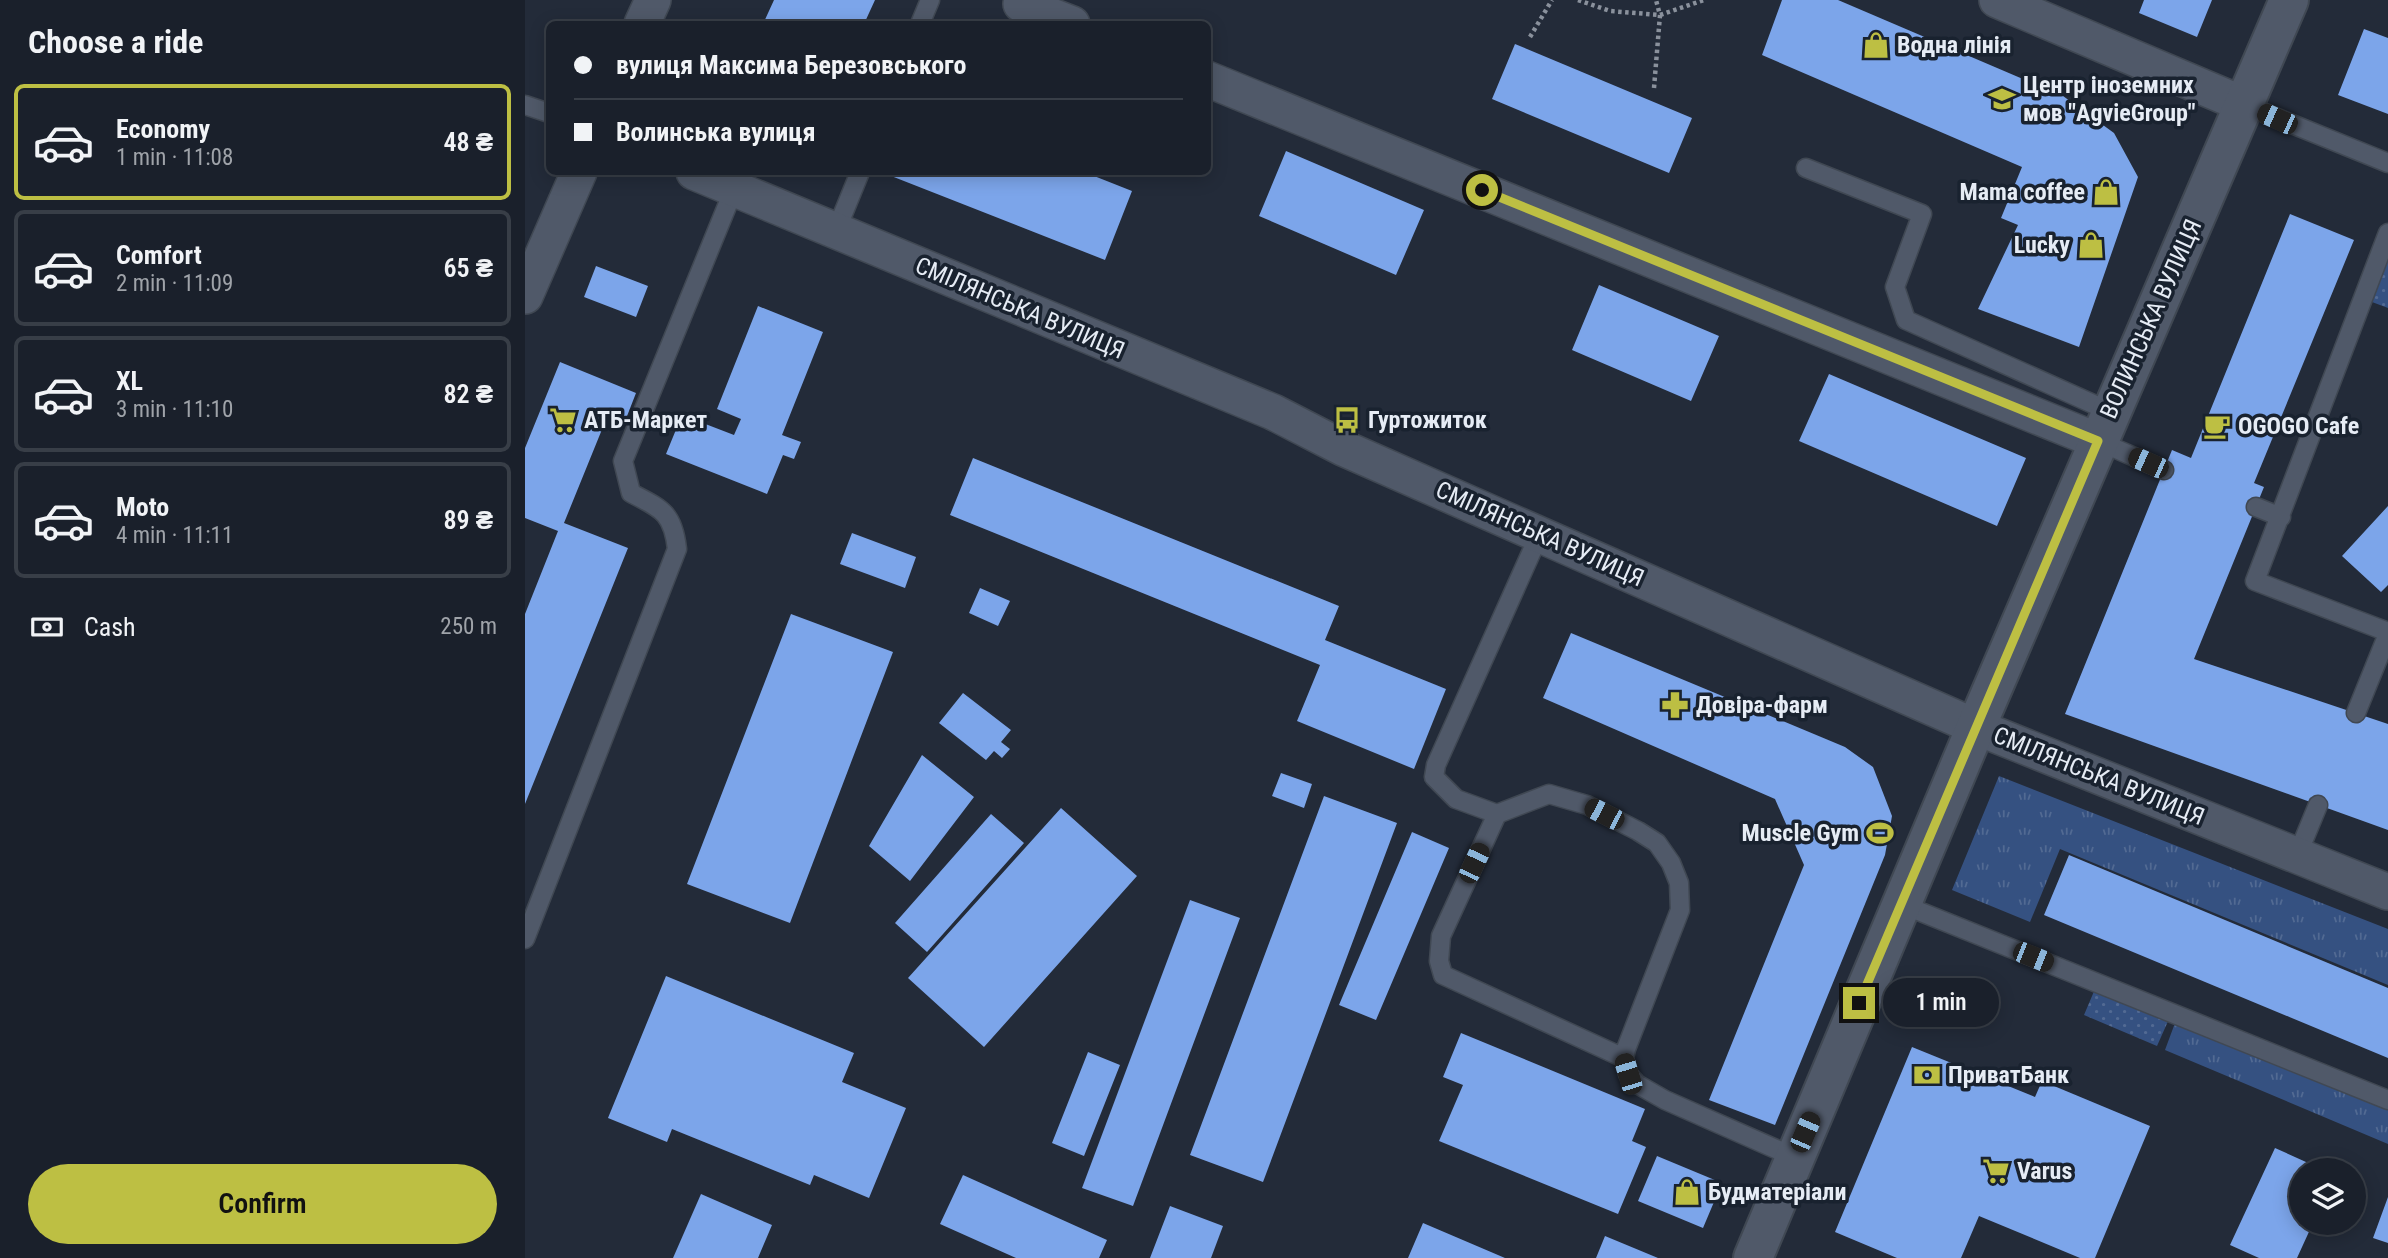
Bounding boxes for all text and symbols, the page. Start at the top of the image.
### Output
text: Choose a ride [28,23,203,61]
shop icon: Водна лінія [1861,30,1891,60]
place label: Водна лінія [1897,31,2012,59]
text: вулиця Максима Березовського [616,50,966,80]
place label: Центр іноземних мов "AgvieGroup" [2023,71,2195,127]
school or university icon: Центр іноземних мов "AgvieGroup" [1987,84,2017,114]
car [2254,101,2301,137]
icon: car [32,111,95,174]
text: Economy [116,114,210,144]
text: Волинська вулиця [616,117,816,147]
text: 48 ₴ [444,127,493,157]
text: 1 min · 11:08 [116,144,233,171]
route start [1466,174,1498,206]
shop icon: Mama coffee [2091,177,2121,207]
place label: Mama coffee [1959,178,2085,206]
street label: ВОЛИНСЬКА ВУЛИЦЯ [2094,215,2208,423]
shop icon: Lucky [2076,230,2106,260]
place label: Lucky [2014,231,2070,259]
icon: car [32,237,95,300]
text: Comfort [116,240,202,270]
street label: СМІЛЯНСЬКА ВУЛИЦЯ [911,251,1129,365]
text: 65 ₴ [444,253,493,283]
text: 2 min · 11:09 [116,270,233,297]
icon: car [32,363,95,426]
text: XL [116,366,143,396]
text: 82 ₴ [444,379,493,409]
text: 3 min · 11:10 [116,396,233,423]
supermarket icon: АТБ-Маркет [548,405,578,435]
bus stop icon: Гуртожиток [1332,405,1362,435]
place label: АТБ-Маркет [584,406,707,434]
place label: Гуртожиток [1368,406,1487,434]
cafe icon: OGOGO Cafe [2202,411,2232,441]
place label: OGOGO Cafe [2238,412,2359,440]
car [2125,445,2172,481]
street label: СМІЛЯНСЬКА ВУЛИЦЯ [1432,476,1648,592]
icon: car [32,489,95,552]
text: Moto [116,492,169,522]
text: 89 ₴ [444,505,493,535]
text: 4 min · 11:11 [116,522,233,549]
icon: cash [28,608,66,646]
text: Cash [84,612,136,642]
text: 250 m [440,613,497,640]
pharmacy icon: Довіра-фарм [1660,690,1690,720]
place label: Довіра-фарм [1696,691,1828,719]
street label: СМІЛЯНСЬКА ВУЛИЦЯ [1990,721,2208,831]
car [1581,795,1628,833]
sports icon: Muscle Gym [1865,818,1895,848]
place label: Muscle Gym [1741,819,1859,847]
car [1456,840,1493,886]
car [2010,939,2057,975]
callout: 1 min [1883,978,1999,1028]
route end [1843,987,1875,1019]
text: 1 min [1916,989,1966,1016]
car [1612,1051,1645,1097]
bank icon: ПриватБанк [1912,1060,1942,1090]
place label: ПриватБанк [1948,1061,2069,1089]
car [1788,1109,1823,1155]
supermarket icon: Varus [1981,1156,2011,1186]
place label: Varus [2017,1157,2072,1185]
map controls [2289,1158,2366,1235]
button: layers [2289,1158,2366,1235]
button: Confirm [28,1164,497,1244]
shop icon: Будматеріали [1672,1177,1702,1207]
place label: Будматеріали [1708,1178,1846,1206]

